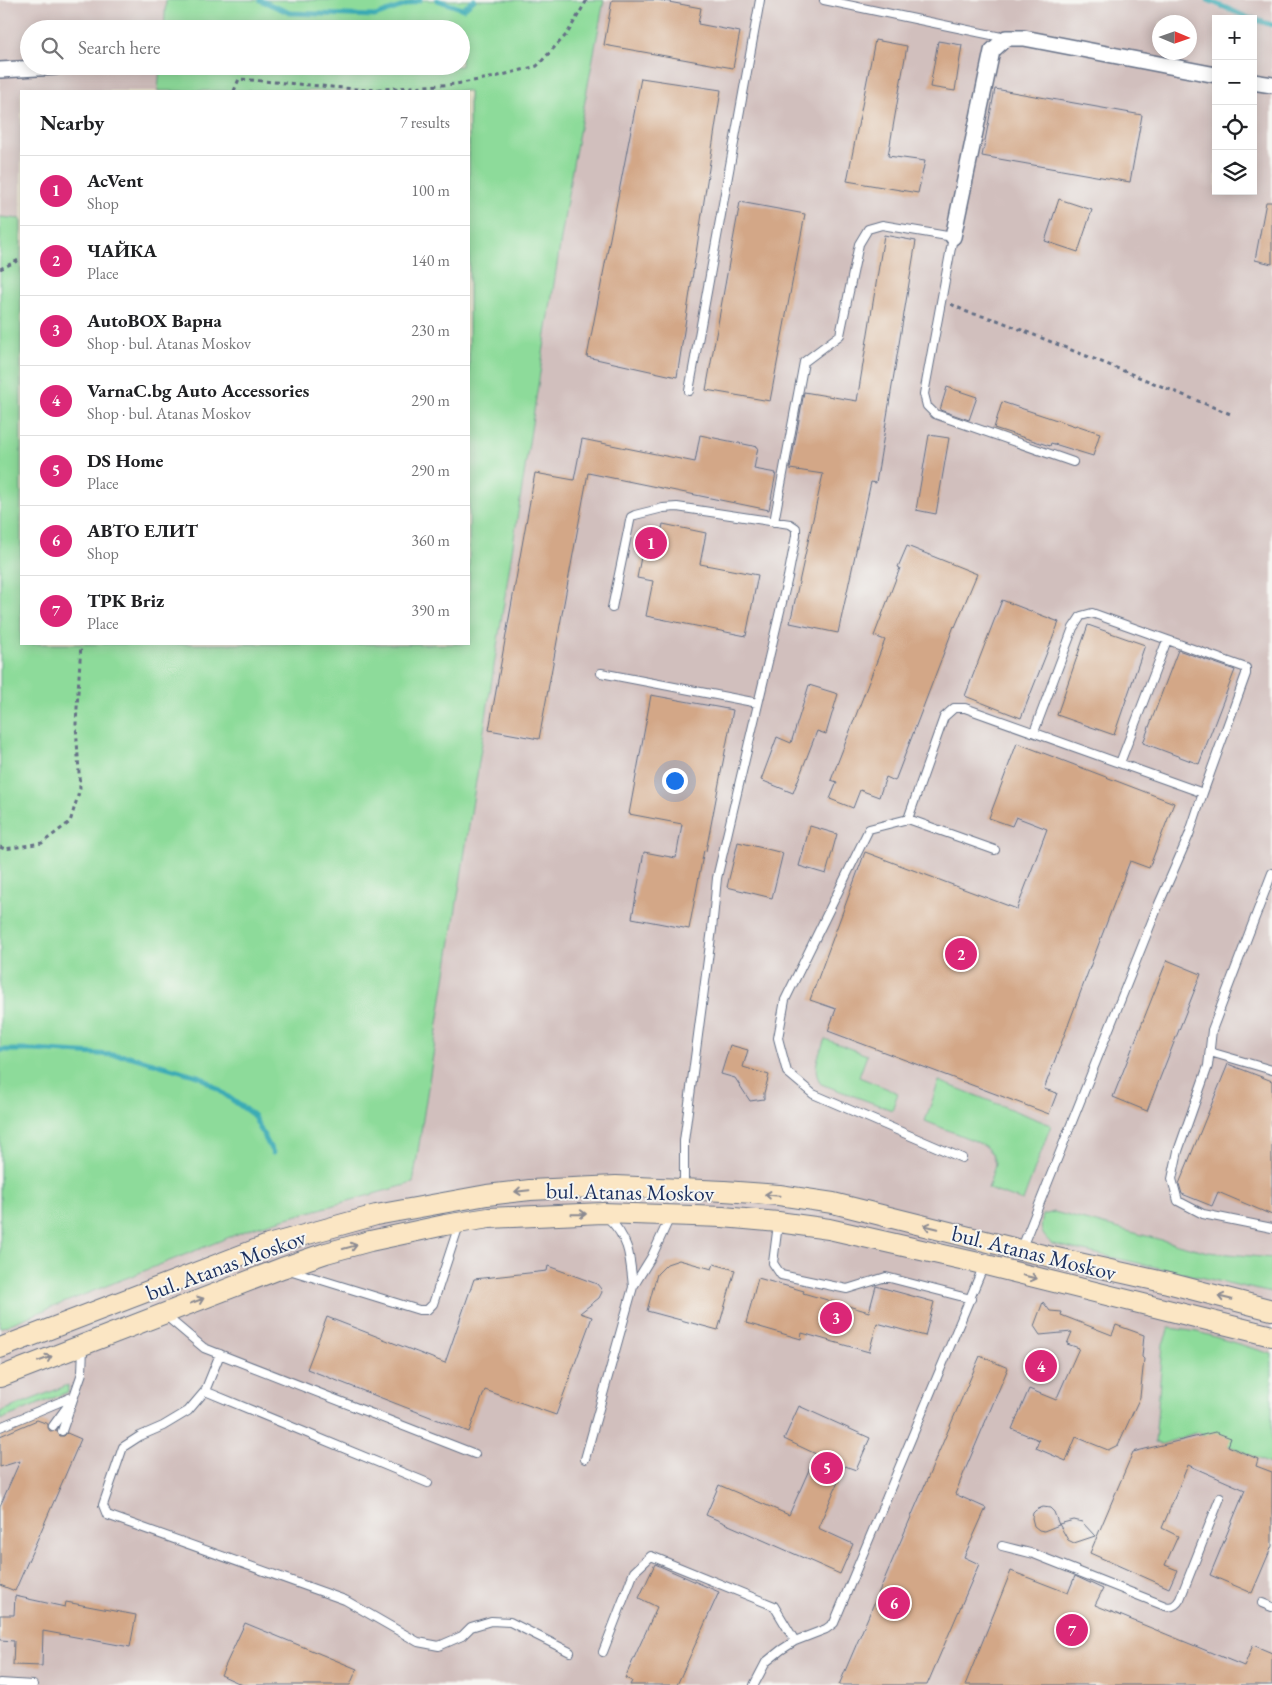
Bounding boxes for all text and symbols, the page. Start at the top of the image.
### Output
north arrow [1152,15,1197,60]
map controls [1212,15,1257,195]
button: + [1212,15,1257,60]
search box [20,20,470,75]
icon: search [38,34,66,62]
text: Search here [78,35,160,60]
button: − [1212,60,1257,105]
button: locate [1212,105,1257,150]
text: Nearby [40,109,104,136]
text: 7 results [400,112,450,133]
button: layers [1212,150,1257,195]
text: AcVent [87,168,143,193]
text: 1 [52,180,60,201]
text: 100 m [411,180,450,201]
text: Shop [87,193,119,214]
text: ЧАЙКА [87,238,157,263]
text: 2 [52,250,60,271]
text: 140 m [411,250,450,271]
text: Place [87,263,119,284]
text: AutoBOX Варна [87,308,222,333]
text: 3 [52,320,60,341]
text: 230 m [411,320,450,341]
text: Shop · bul. Atanas Moskov [87,333,251,354]
text: VarnaC.bg Auto Accessories [87,378,309,403]
text: 4 [52,390,60,411]
text: 290 m [411,390,450,411]
text: Shop · bul. Atanas Moskov [87,403,251,424]
text: DS Home [87,448,163,473]
text: 5 [52,460,60,481]
text: 290 m [411,460,450,481]
text: Place [87,473,119,494]
text: АВТО ЕЛИТ [87,518,198,543]
pin: 1 [635,524,667,562]
text: 6 [52,530,60,551]
text: 360 m [411,530,450,551]
text: Shop [87,543,119,564]
text: TPK Briz [87,588,164,613]
text: 7 [52,600,60,621]
text: 390 m [411,600,450,621]
text: Place [87,613,119,634]
your location [662,768,688,794]
pin: 2 [945,935,977,973]
street label: bul. Atanas Moskov [546,1176,715,1208]
one-way arrow [514,1186,530,1196]
one-way arrow [764,1190,780,1199]
one-way arrow [571,1209,587,1219]
street label: bul. Atanas Moskov [949,1219,1120,1288]
street label: bul. Atanas Moskov [142,1222,310,1307]
one-way arrow [923,1222,939,1231]
one-way arrow [342,1241,358,1251]
one-way arrow [1021,1273,1037,1282]
one-way arrow [1217,1293,1233,1302]
one-way arrow [189,1295,204,1305]
pin: 3 [820,1299,852,1337]
pin: 4 [1025,1347,1057,1385]
one-way arrow [38,1354,53,1363]
pin: 5 [811,1449,843,1487]
pin: 6 [878,1584,910,1622]
pin: 7 [1056,1611,1088,1649]

